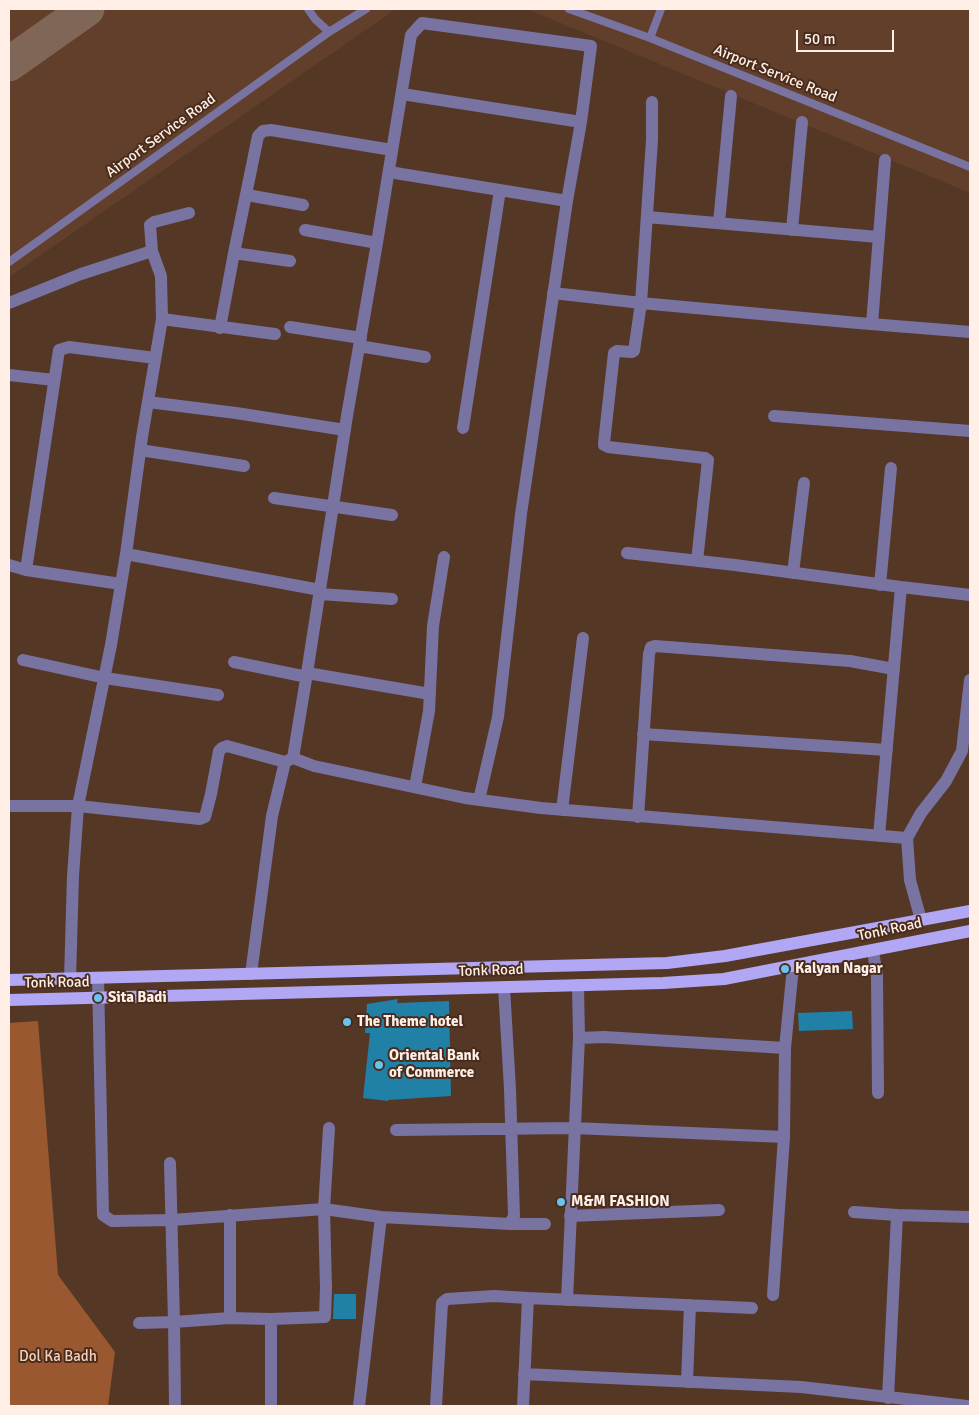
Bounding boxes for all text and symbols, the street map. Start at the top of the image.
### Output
scale bar [799,20,896,52]
text: 50 m [804,30,835,48]
street label: Airport Service Road [711,41,839,107]
street label: Airport Service Road [103,90,219,182]
street label: Tonk Road [856,914,924,946]
place label: Kalyan Nagar [795,960,883,978]
street label: Tonk Road [458,961,524,981]
marker: Kalyan Nagar [779,963,791,975]
street label: Tonk Road [24,973,90,993]
place label: Sita Badi [108,989,167,1007]
marker: Sita Badi [92,992,104,1004]
place label: The Theme hotel [357,1013,463,1031]
marker: The Theme hotel [341,1016,353,1028]
place label: Oriental Bank of Commerce [389,1047,480,1082]
marker: Oriental Bank of Commerce [373,1059,385,1071]
place label: M&M FASHION [571,1193,670,1211]
marker: M&M FASHION [555,1196,567,1208]
park label: Dol Ka Badh [19,1348,97,1366]

